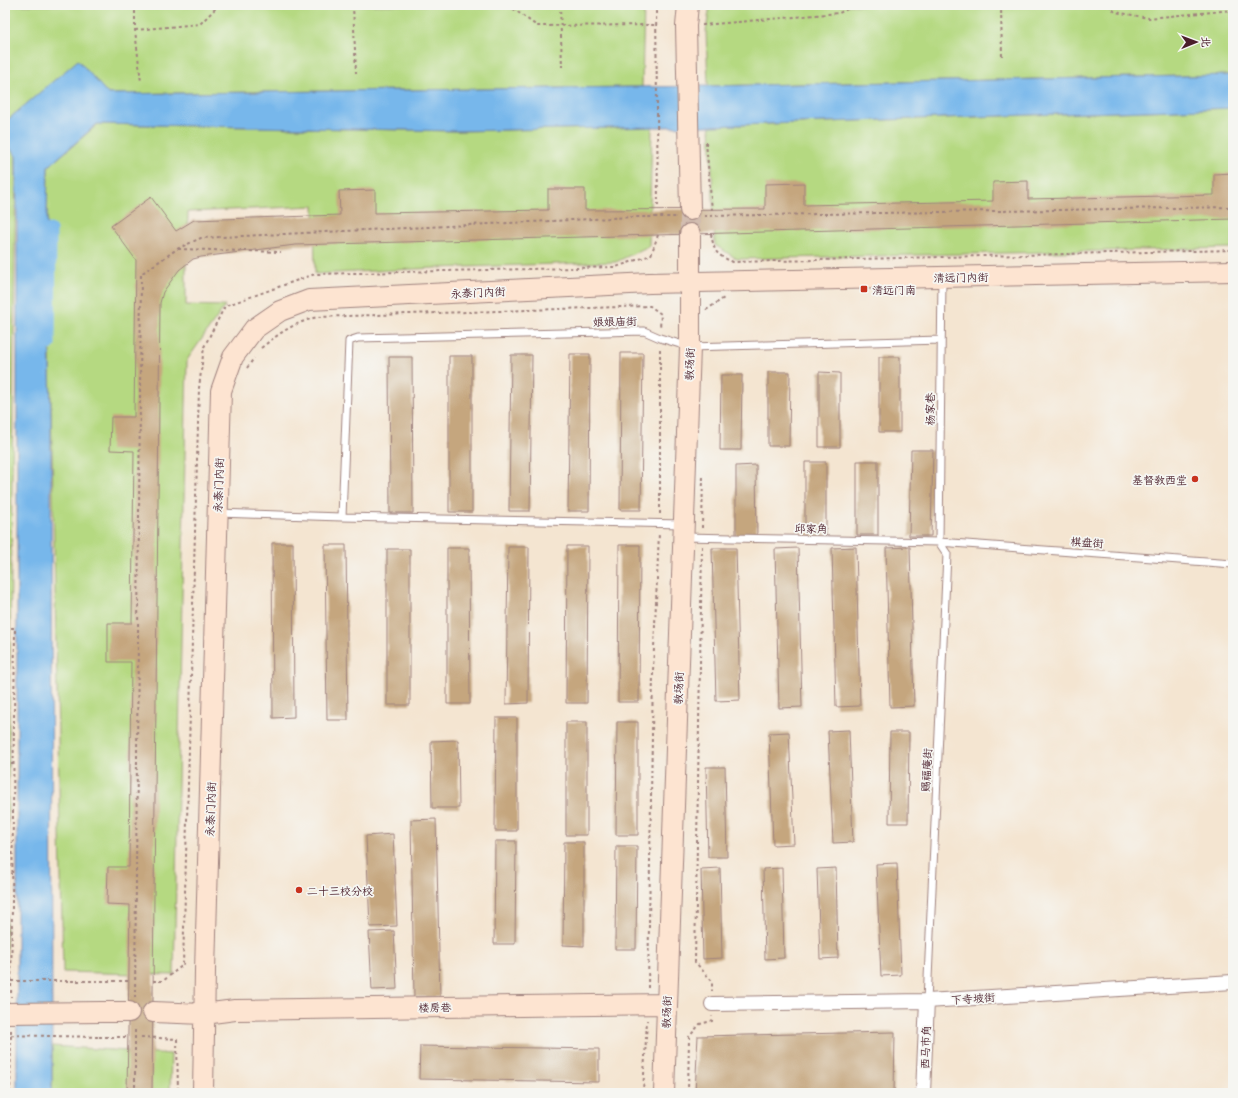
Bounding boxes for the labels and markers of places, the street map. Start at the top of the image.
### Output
place label: 清远门南 [872,281,916,298]
marker: 清远门南 [859,284,869,294]
place label: 基督教西堂 [1132,471,1187,488]
marker: 基督教西堂 [1190,474,1200,484]
place label: 二十三校分校 [307,882,373,899]
marker: 二十三校分校 [294,885,304,895]

